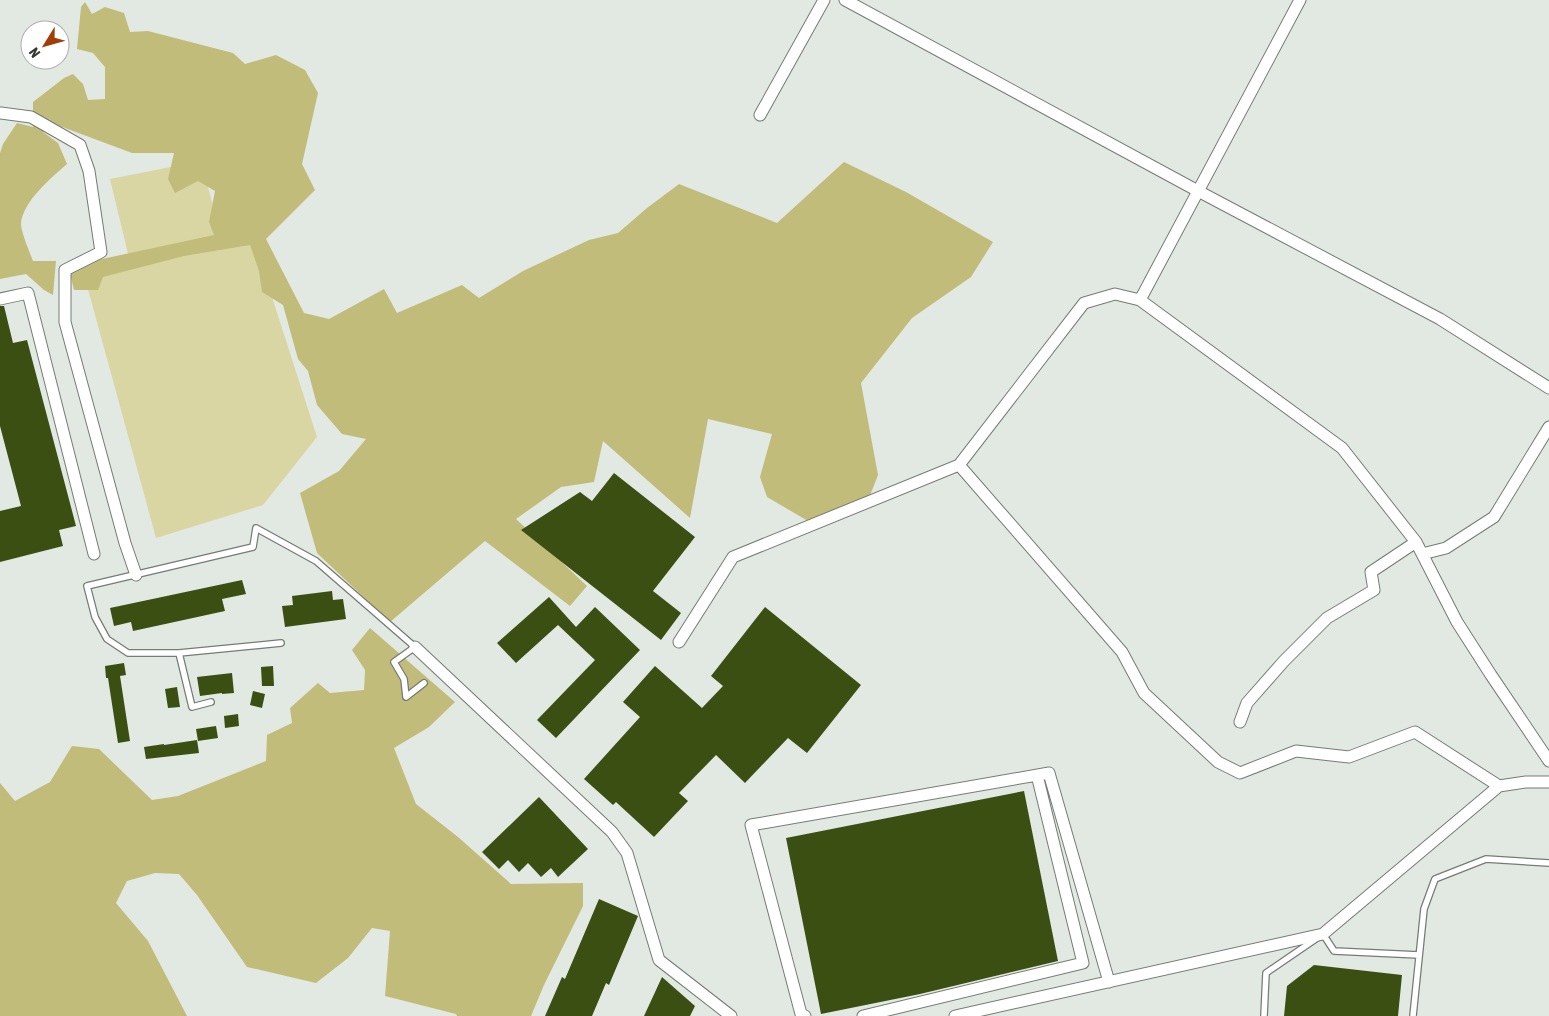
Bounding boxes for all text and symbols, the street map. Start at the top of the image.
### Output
north arrow [20,20,70,70]
text: N [26,45,43,61]

